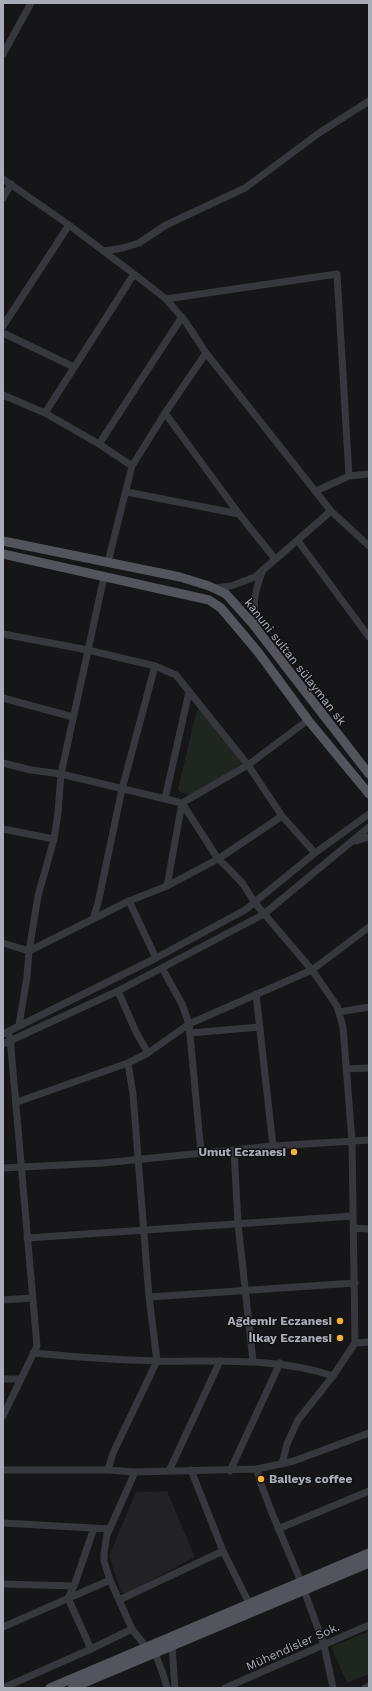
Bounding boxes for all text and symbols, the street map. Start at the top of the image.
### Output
street label: kanuni sultan sülayman sk [241,596,349,728]
place label: Umut Eczanesi [198,1145,286,1159]
marker: Umut Eczanesi [289,1147,299,1157]
place label: Ağdemir Eczanesi [228,1314,332,1328]
marker: Ağdemir Eczanesi [335,1316,345,1326]
place label: İlkay Eczanesi [248,1331,332,1345]
marker: İlkay Eczanesi [335,1333,345,1343]
place label: Baileys coffee [269,1472,352,1486]
marker: Baileys coffee [256,1474,266,1484]
street label: Mühendisler Sok. [244,1620,342,1674]

